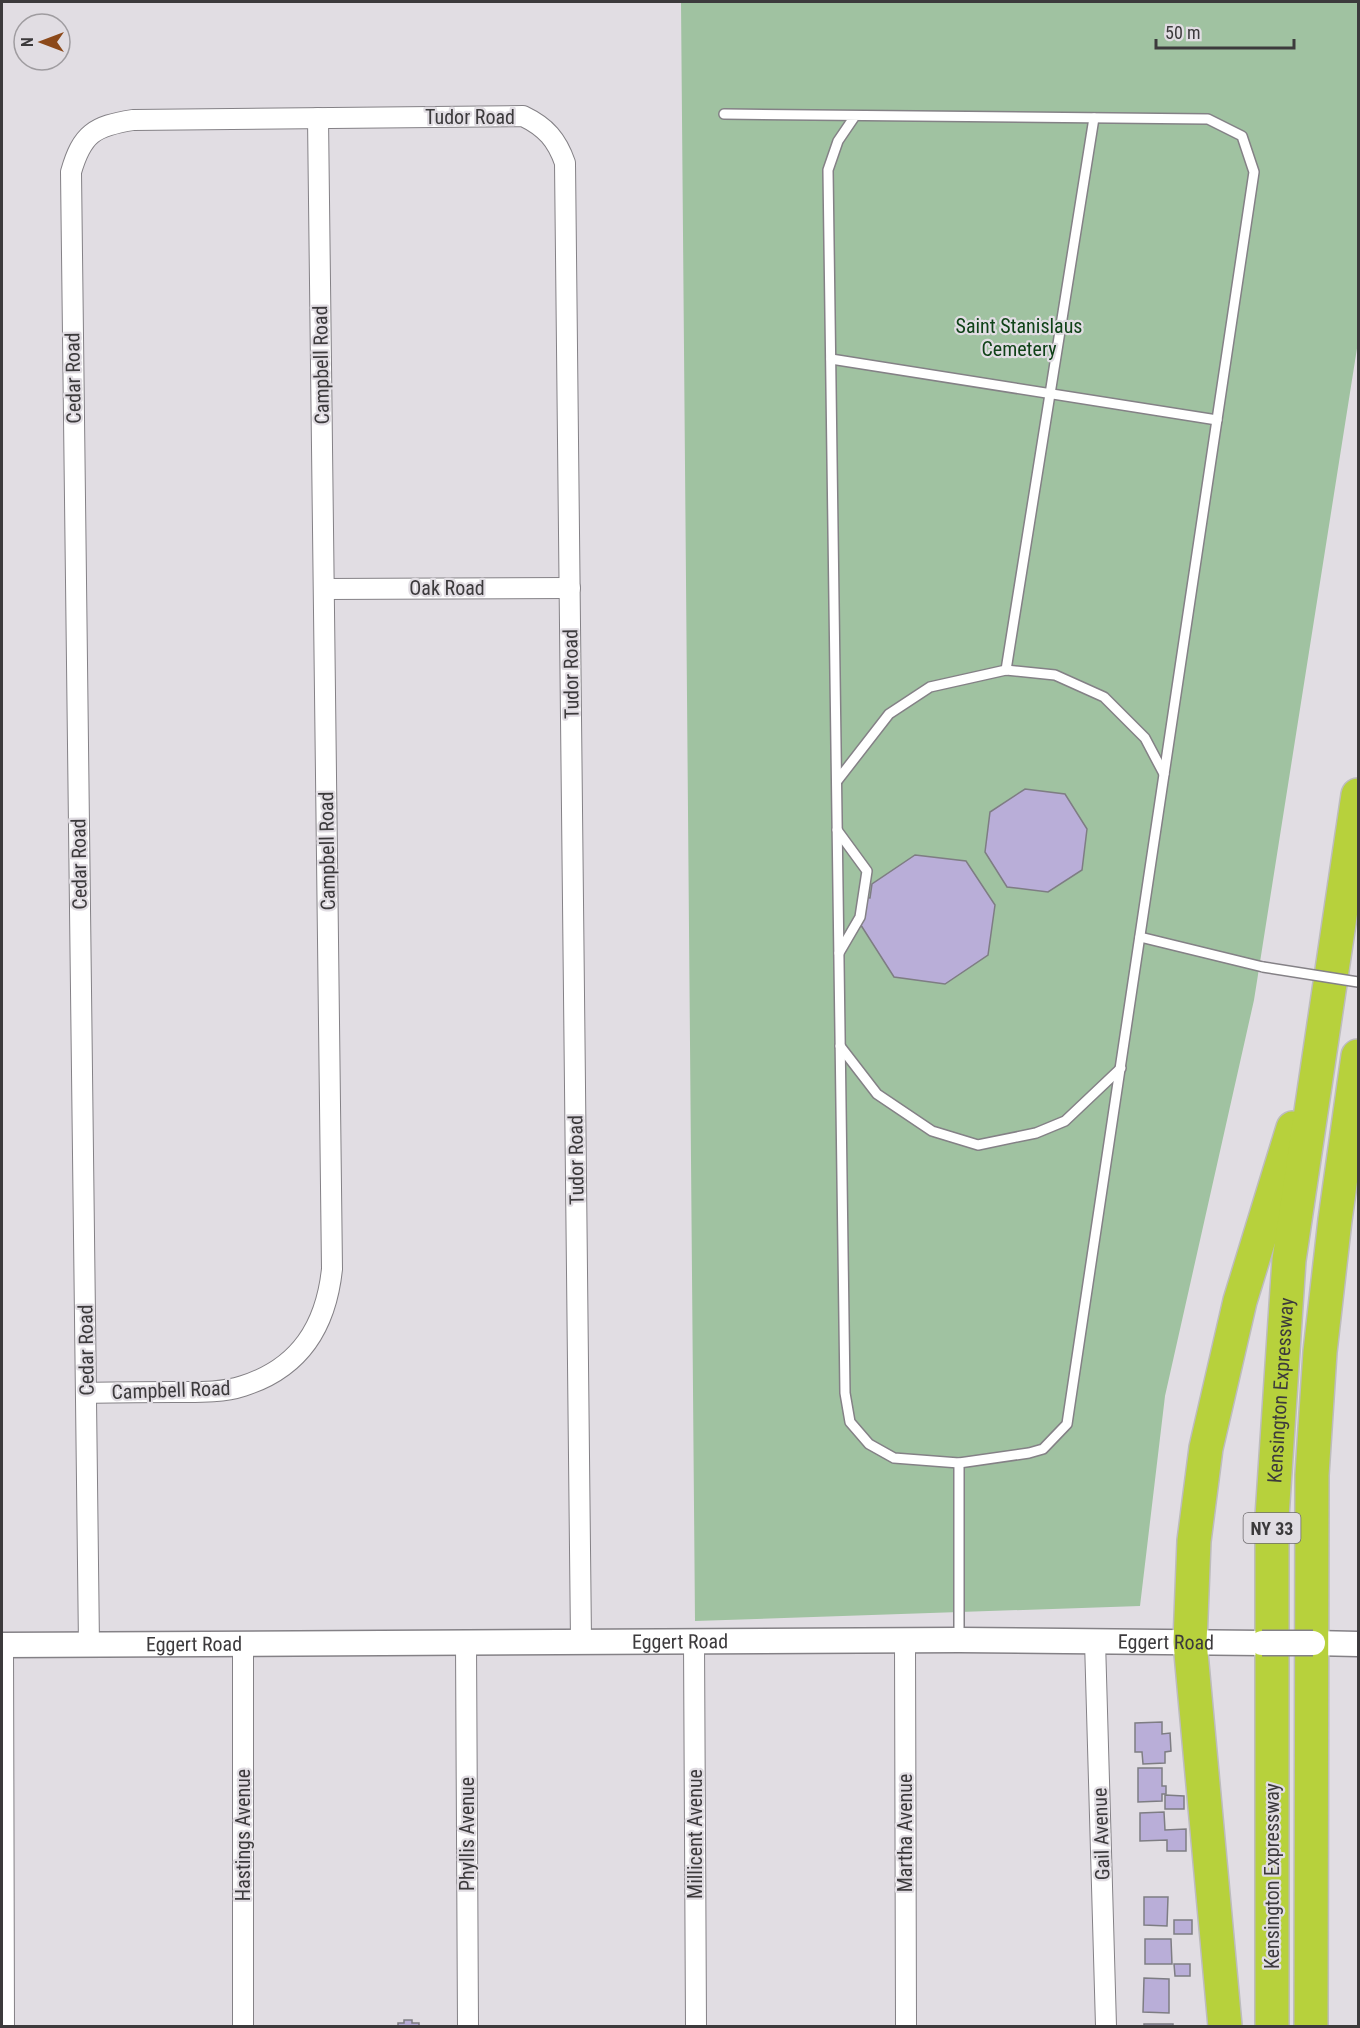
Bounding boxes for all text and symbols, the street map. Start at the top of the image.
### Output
north arrow [12,12,72,72]
scale bar [1156,12,1294,50]
text: 50 m [1165,22,1200,43]
text: N [18,37,37,47]
street label: Tudor Road [425,105,515,129]
street label: Campbell Road [308,305,334,425]
park label: Saint Stanislaus Cemetery [956,314,1082,361]
street label: Cedar Road [60,332,86,424]
street label: Oak Road [409,576,485,600]
street label: Tudor Road [558,629,584,719]
street label: Campbell Road [314,791,340,911]
street label: Cedar Road [66,818,92,910]
street label: Tudor Road [563,1115,589,1205]
street label: Kensington Expressway [1262,1297,1298,1484]
street label: Cedar Road [73,1304,99,1396]
street label: Campbell Road [111,1376,231,1404]
road number: NY 33 [1244,1513,1300,1543]
street label: Eggert Road [632,1629,728,1654]
street label: Eggert Road [1118,1630,1214,1655]
street label: Eggert Road [146,1632,242,1656]
street label: Hastings Avenue [231,1769,255,1901]
street label: Millicent Avenue [683,1769,707,1899]
street label: Martha Avenue [893,1774,917,1892]
street label: Phyllis Avenue [455,1777,479,1891]
street label: Kensington Expressway [1260,1783,1284,1969]
street label: Gail Avenue [1087,1787,1115,1881]

